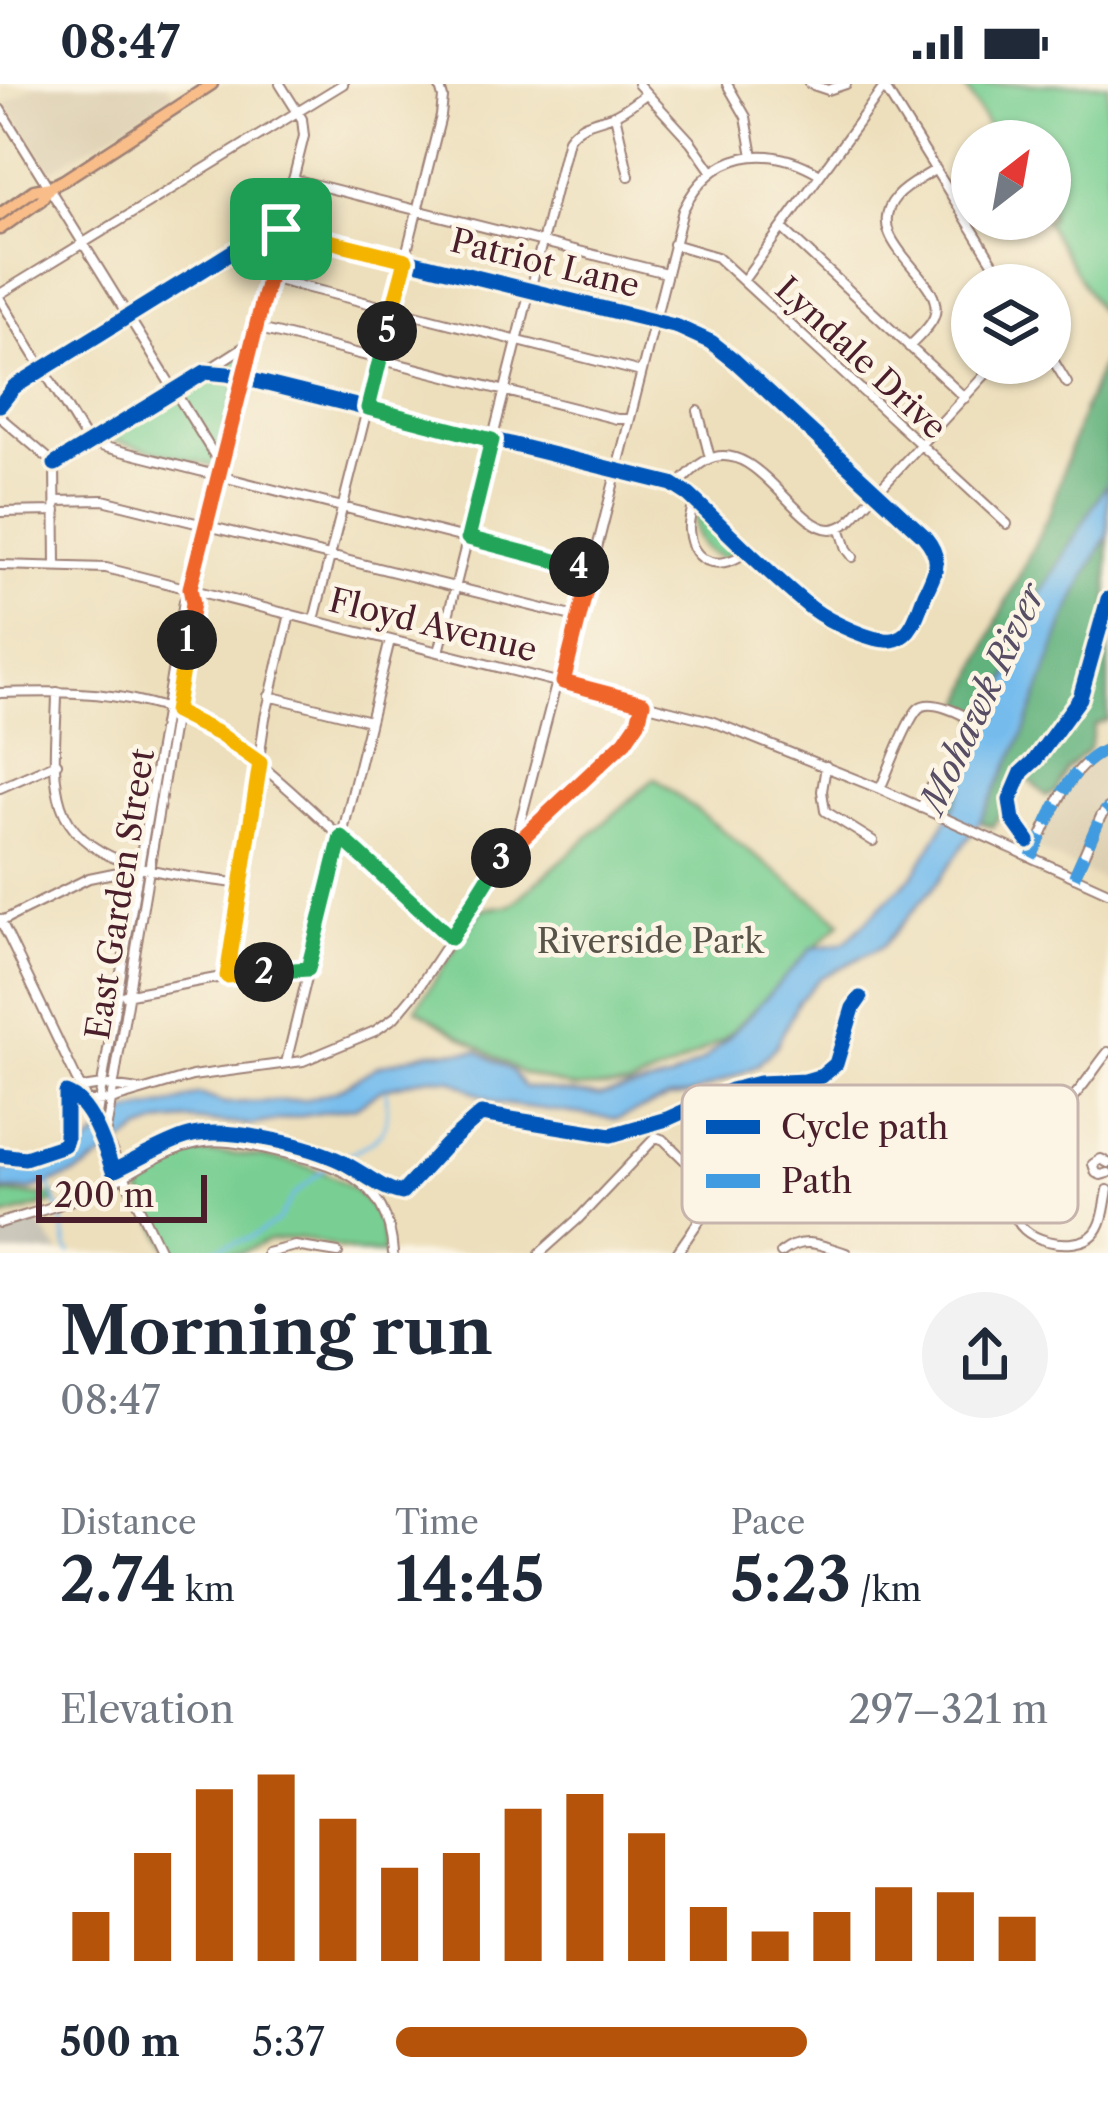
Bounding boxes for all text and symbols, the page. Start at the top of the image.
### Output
text: 08:47 [60,14,180,70]
north arrow [951,120,1071,240]
map controls [951,120,1071,384]
pin [230,178,332,280]
icon: arrive [248,196,314,262]
street label: Patriot Lane [446,220,644,306]
button: layers [951,264,1071,384]
street label: Lyndale Drive [767,268,955,448]
pin: 5 [357,301,417,361]
text: 5 [378,310,396,351]
pin: 4 [549,537,609,597]
text: 4 [569,546,589,587]
water label: Mohawk River [908,574,1055,823]
street label: Floyd Avenue [325,579,541,671]
pin: 1 [157,610,217,670]
text: 1 [180,619,194,660]
street label: East Garden Street [77,745,163,1042]
pin: 3 [471,828,531,888]
text: 3 [492,837,510,878]
park label: Riverside Park [537,921,765,962]
pin: 2 [234,942,294,1002]
text: 2 [254,951,274,992]
legend [682,1085,1078,1223]
text: Cycle path [781,1107,948,1148]
text: Path [781,1161,852,1202]
scale bar [36,1169,207,1222]
text: 200 m [54,1175,154,1216]
text: Morning run [60,1290,493,1371]
button: share [922,1292,1048,1418]
text: 08:47 [60,1376,161,1424]
text: Distance [60,1502,197,1543]
text: Time [395,1502,479,1543]
text: Pace [731,1502,805,1543]
text: 2.74 [60,1543,176,1617]
text: 14:45 [395,1543,544,1617]
text: 5:23 [731,1543,851,1617]
text: km [176,1569,235,1610]
text: /km [851,1569,921,1610]
text: Elevation [60,1685,234,1733]
text: 297–321 m [848,1685,1048,1733]
text: 500 m [60,2018,180,2066]
text: 5:37 [252,2018,325,2066]

